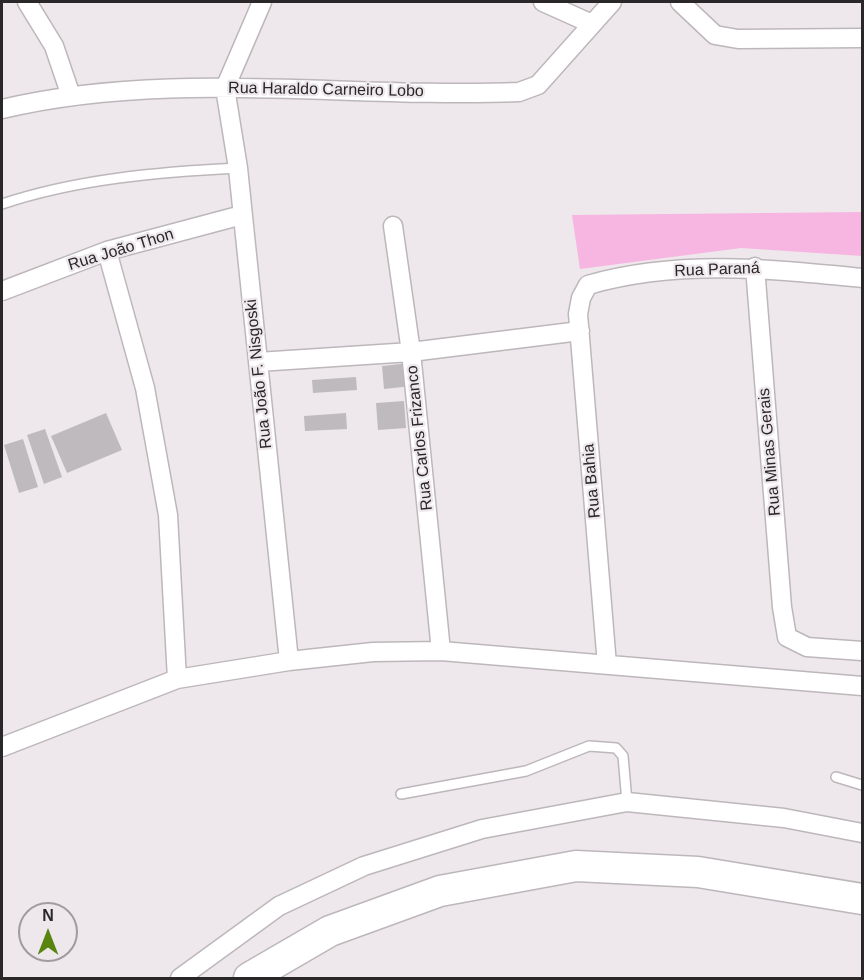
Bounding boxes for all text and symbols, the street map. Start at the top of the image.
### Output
street label: Rua Haraldo Carneiro Lobo [228,79,424,101]
street label: Rua João Thon [66,225,176,275]
street label: Rua Paraná [674,259,760,281]
street label: Rua João F. Nisgoski [242,298,276,450]
street label: Rua Carlos Frizanco [403,364,437,512]
street label: Rua Minas Gerais [755,387,785,517]
street label: Rua Bahia [579,443,605,519]
north arrow [18,902,78,962]
text: N [42,907,54,924]

